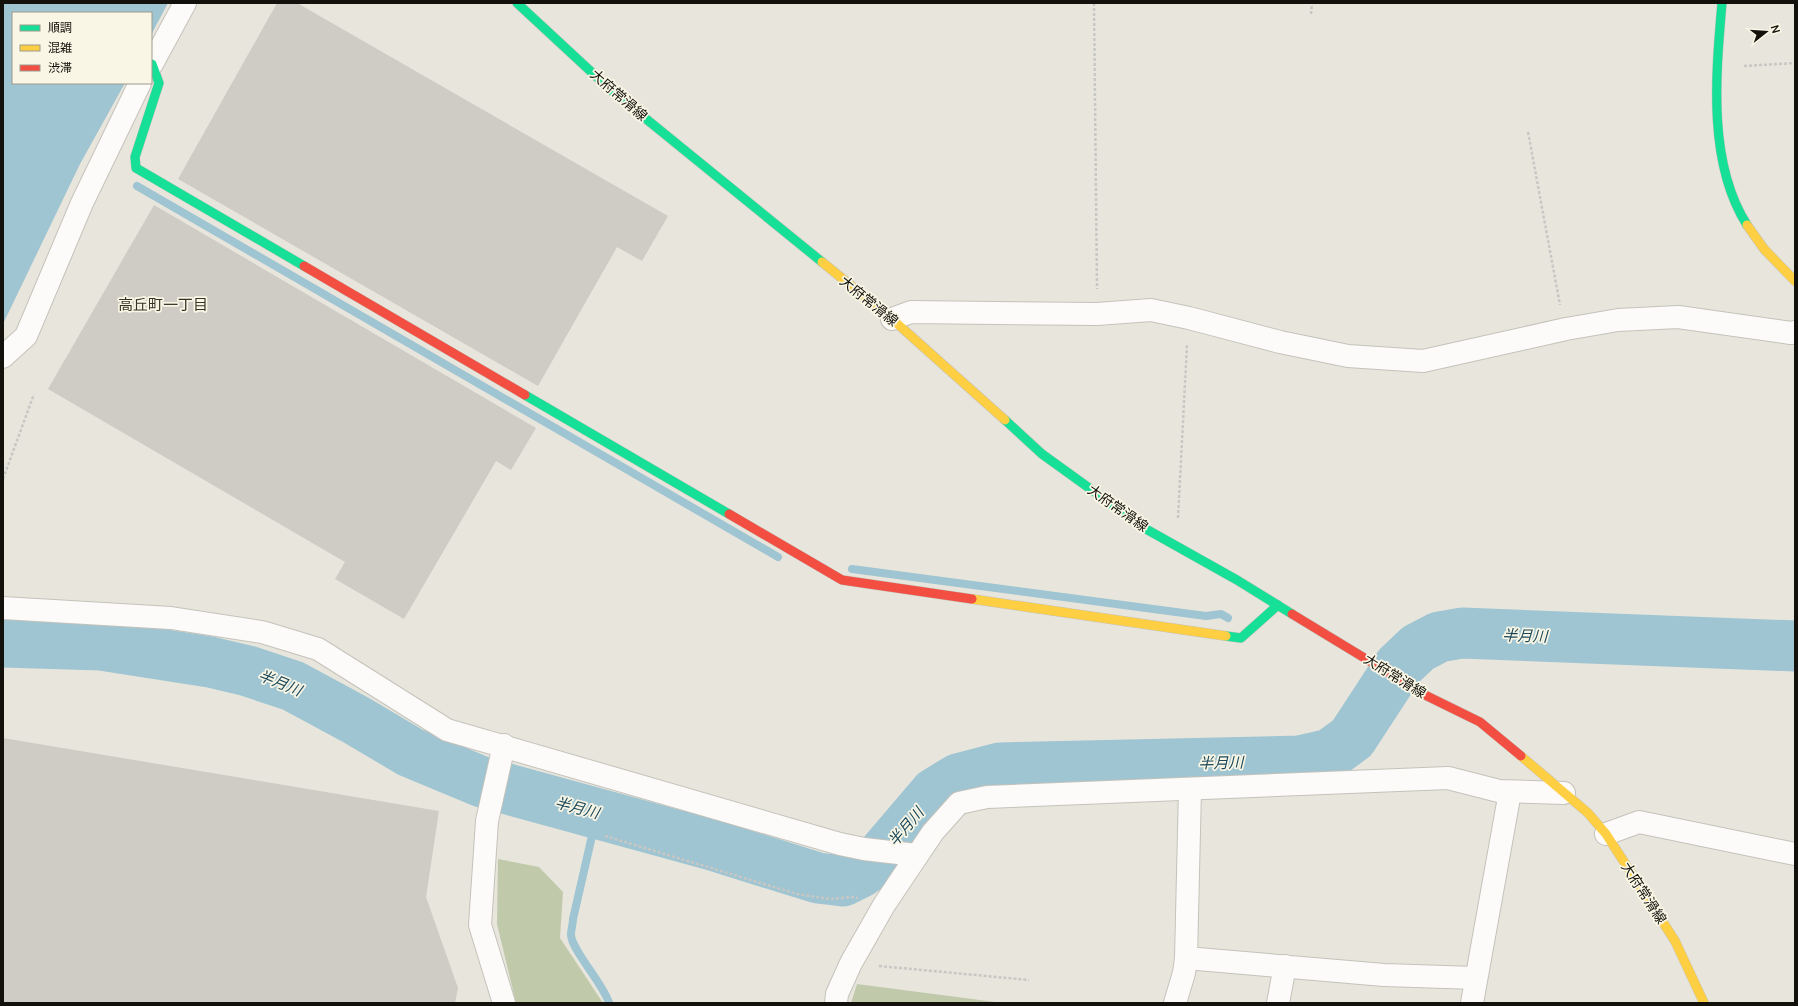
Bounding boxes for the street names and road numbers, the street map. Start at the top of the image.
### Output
street label: 大府常滑線 [587,64,652,125]
street label: 大府常滑線 [836,271,902,330]
street label: 大府常滑線 [1084,480,1152,535]
street label: 大府常滑線 [1361,649,1430,702]
street label: 大府常滑線 [1617,858,1671,927]

